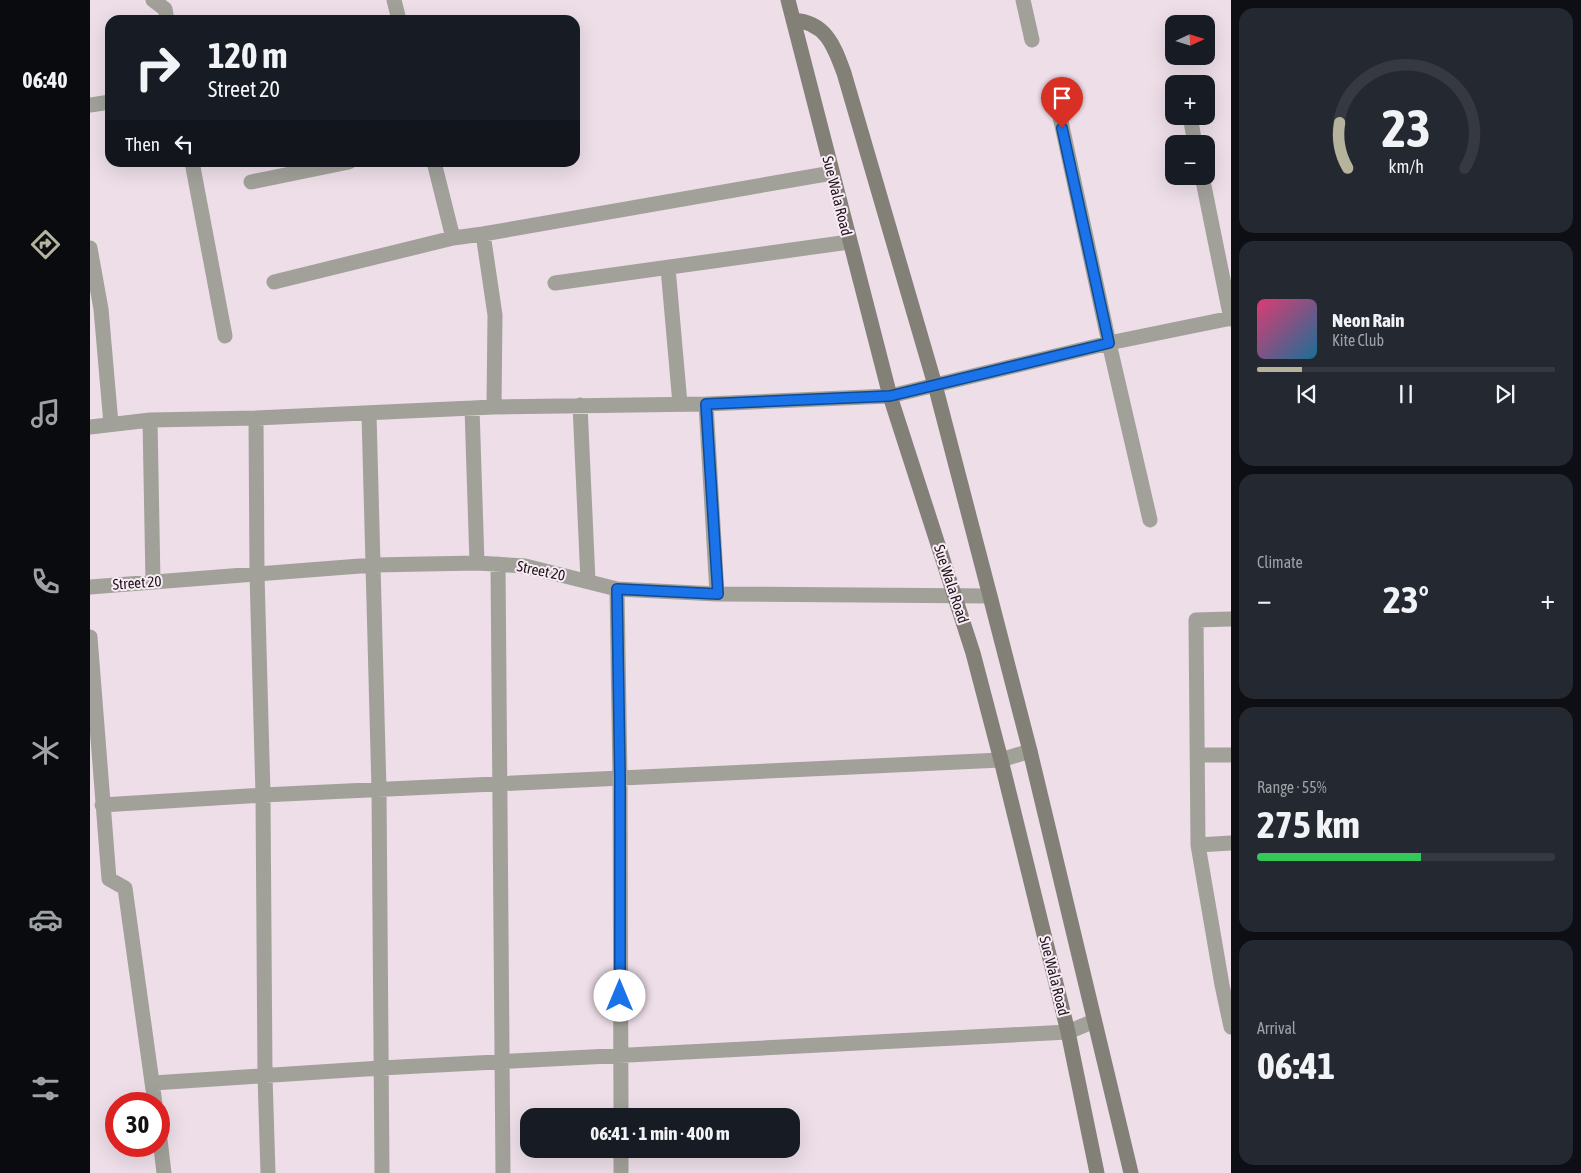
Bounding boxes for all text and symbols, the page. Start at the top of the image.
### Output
north arrow [1165,15,1215,65]
map controls [1165,15,1215,185]
icon: right [125,35,190,100]
text: 120 m [208,35,287,75]
text: 06:40 [22,67,68,93]
button: + [1165,75,1215,125]
text: Street 20 [208,76,280,102]
pin [1041,77,1083,128]
icon: arrive [1048,84,1076,112]
text: 23 [1382,98,1430,158]
icon: left [170,130,198,158]
text: Then [125,133,160,155]
button: − [1165,135,1215,185]
street label: Sue Wala Road [819,154,856,237]
text: km/h [1388,156,1424,177]
icon: directions [28,227,63,262]
text: Neon Rain [1332,309,1404,331]
text: Kite Club [1332,331,1384,349]
icon: previous [1293,380,1321,408]
icon: pause [1392,380,1420,408]
icon: next [1491,380,1519,408]
icon: music [28,396,63,431]
street label: Sue Wala Road [931,542,972,625]
text: Climate [1257,553,1303,571]
street label: Street 20 [515,557,567,584]
icon: phone [28,564,63,599]
street label: Street 20 [112,572,162,593]
text: 23° [1383,578,1429,621]
text: − [1257,583,1272,615]
text: + [1540,583,1555,615]
icon: climate [28,733,63,768]
text: Range · 55% [1257,778,1327,796]
text: 275 km [1257,803,1360,846]
icon: car [28,902,63,937]
street label: Sue Wala Road [1036,934,1073,1017]
position arrow [593,969,645,1021]
text: Arrival [1257,1019,1296,1037]
text: 06:41 [1257,1044,1335,1087]
icon: filters [28,1071,63,1106]
speed limit sign: 30 [105,1092,170,1157]
text: 06:41 · 1 min · 400 m [590,1122,730,1144]

